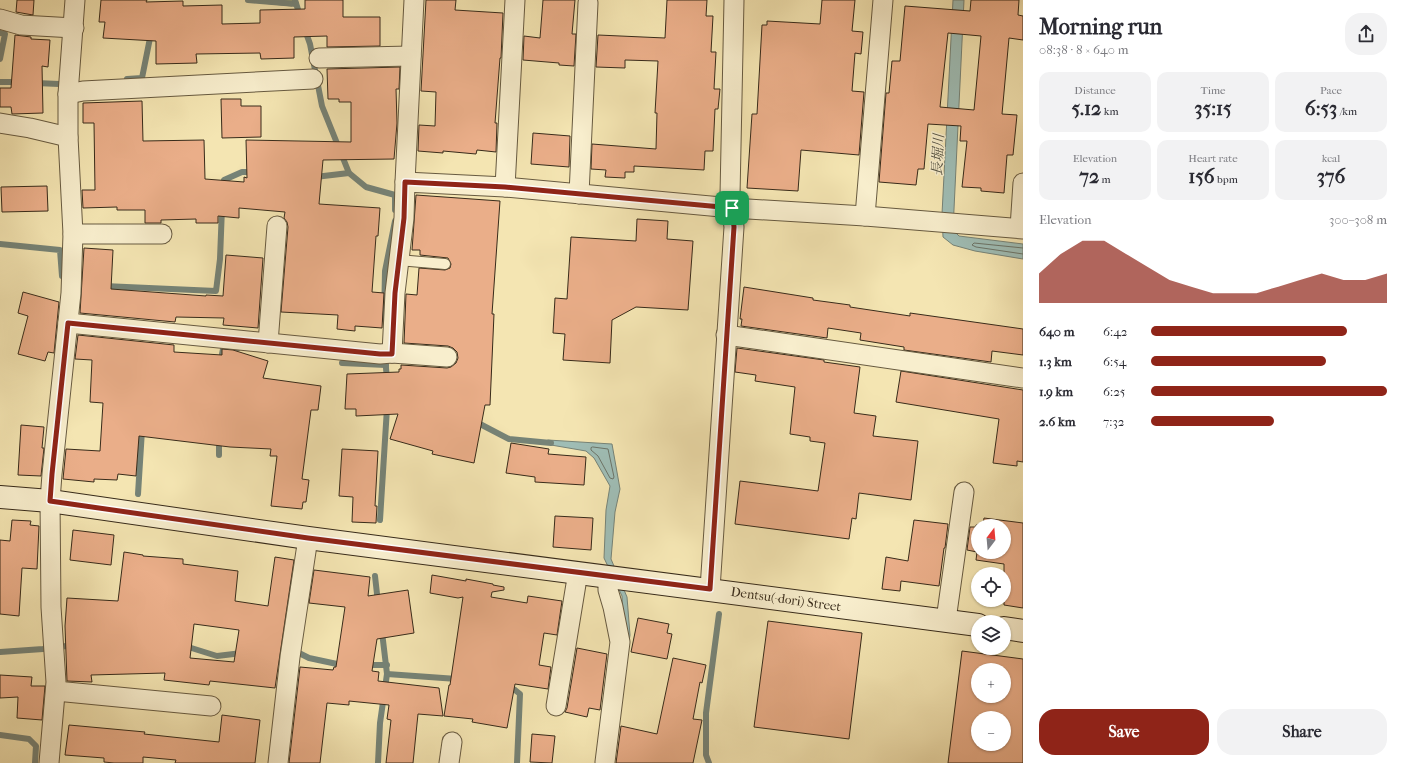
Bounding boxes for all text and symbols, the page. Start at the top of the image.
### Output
button: share [1345,13,1387,55]
text: Morning run [1039,14,1162,40]
text: 08:38 · 8 × 640 m [1039,42,1129,57]
text: Distance [1074,84,1116,97]
text: Time [1201,84,1226,97]
text: Pace [1320,84,1342,97]
text: 5.12 [1071,97,1101,120]
text: 35:15 [1194,97,1232,120]
text: 6:53 [1305,97,1337,120]
text: km [1101,105,1119,118]
text: /km [1337,105,1357,118]
water label: 長堀川 [928,132,948,176]
text: Elevation [1073,152,1117,165]
text: Heart rate [1188,152,1238,165]
text: kcal [1322,152,1340,165]
text: 72 [1079,165,1099,188]
text: 156 [1188,165,1215,188]
text: 376 [1317,165,1345,188]
text: m [1099,173,1111,186]
text: bpm [1215,173,1238,186]
pin [715,191,749,225]
icon: arrive [721,197,743,219]
text: Elevation [1039,212,1092,227]
text: 300–308 m [1329,212,1387,227]
text: 640 m [1039,324,1074,339]
text: 6:42 [1103,324,1128,339]
text: 1.3 km [1039,354,1072,369]
text: 6:54 [1103,354,1126,369]
text: 1.9 km [1039,384,1073,399]
text: 6:25 [1103,384,1126,399]
text: 2.6 km [1039,414,1076,429]
text: 7:32 [1103,414,1124,429]
north arrow [971,519,1011,559]
map controls [971,519,1011,751]
button: locate [971,567,1011,607]
street label: Dentsu(-dori) Street [730,584,842,614]
button: layers [971,615,1011,655]
button: + [971,663,1011,703]
button: Save [1039,709,1209,755]
button: Share [1217,709,1387,755]
button: − [971,711,1011,751]

